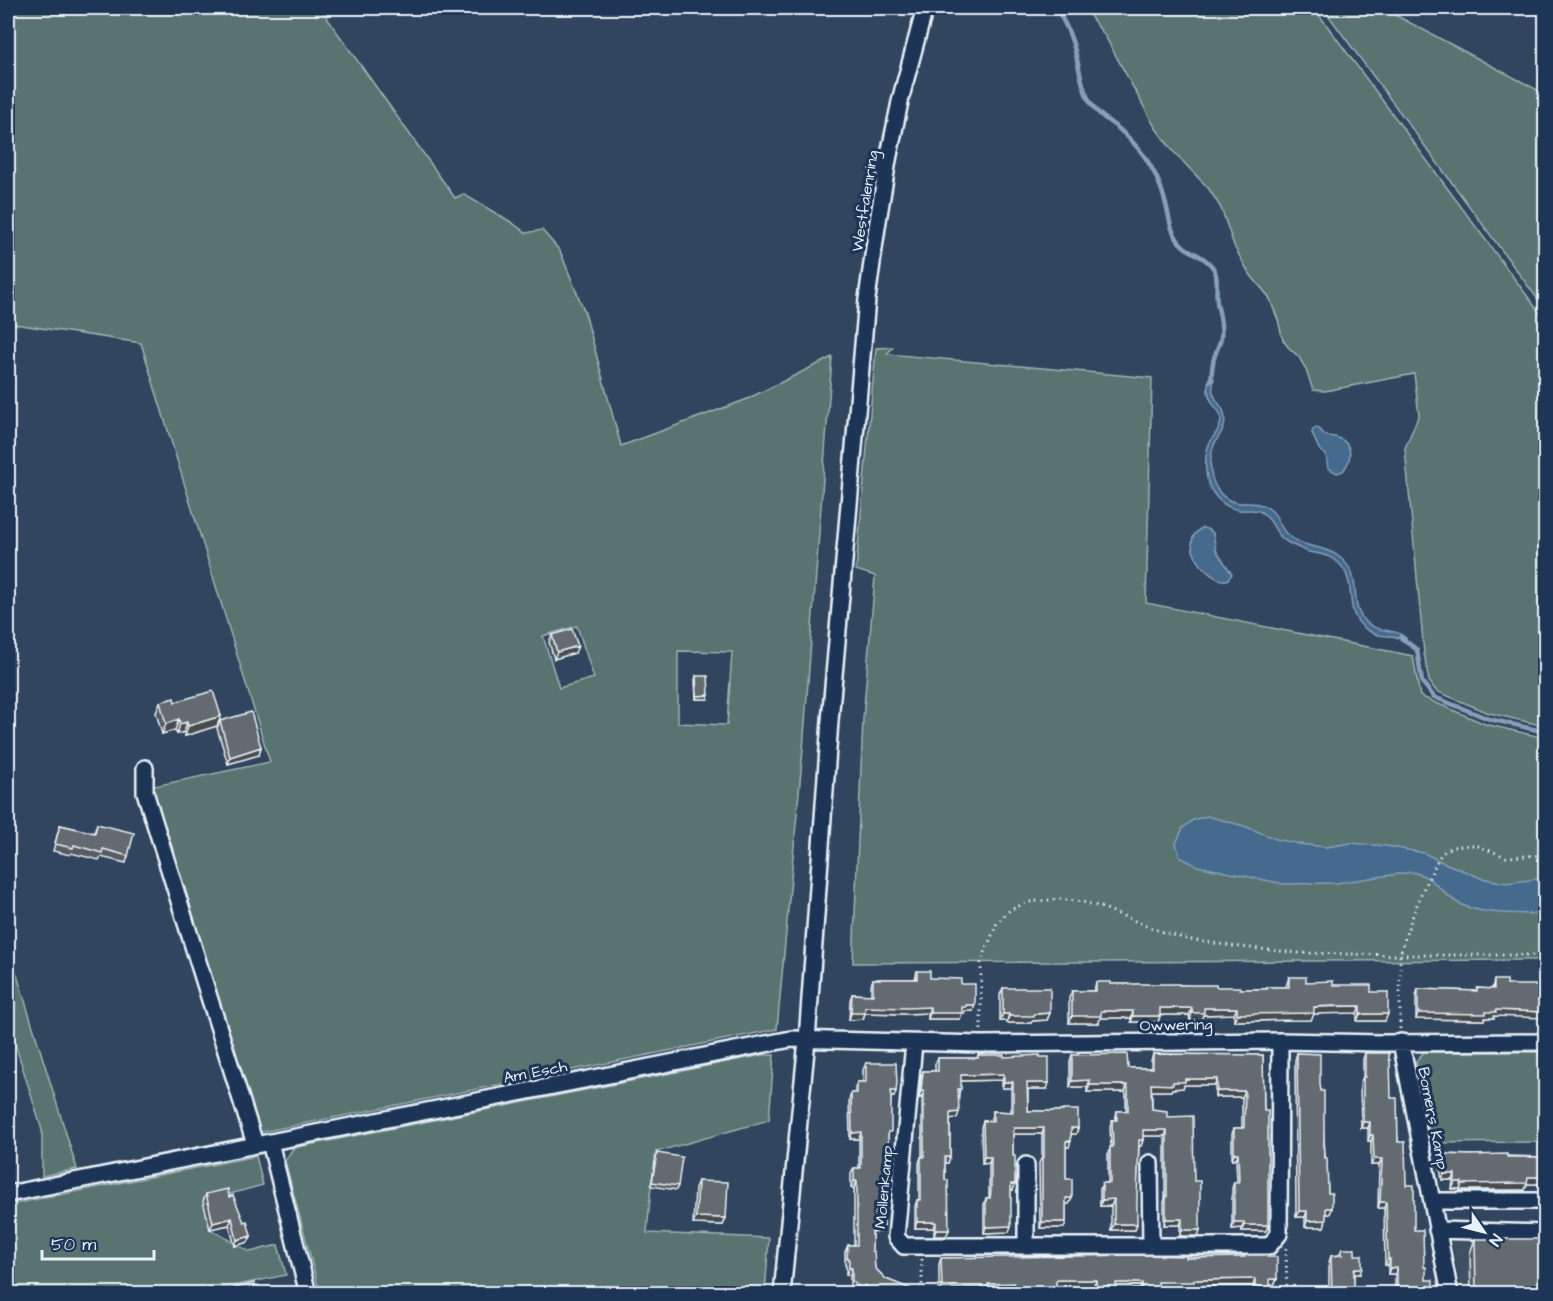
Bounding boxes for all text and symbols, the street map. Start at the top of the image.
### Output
street label: Westfalenring [846,149,885,254]
street label: Owwering [1139,1013,1213,1038]
street label: Am Esch [501,1055,569,1089]
street label: Bomers Kamp [1412,1065,1454,1171]
street label: Möllenkamp [869,1145,899,1230]
north arrow [1454,1202,1514,1262]
scale bar [42,1223,154,1261]
text: N [1484,1230,1507,1250]
text: 50 m [51,1232,96,1257]

